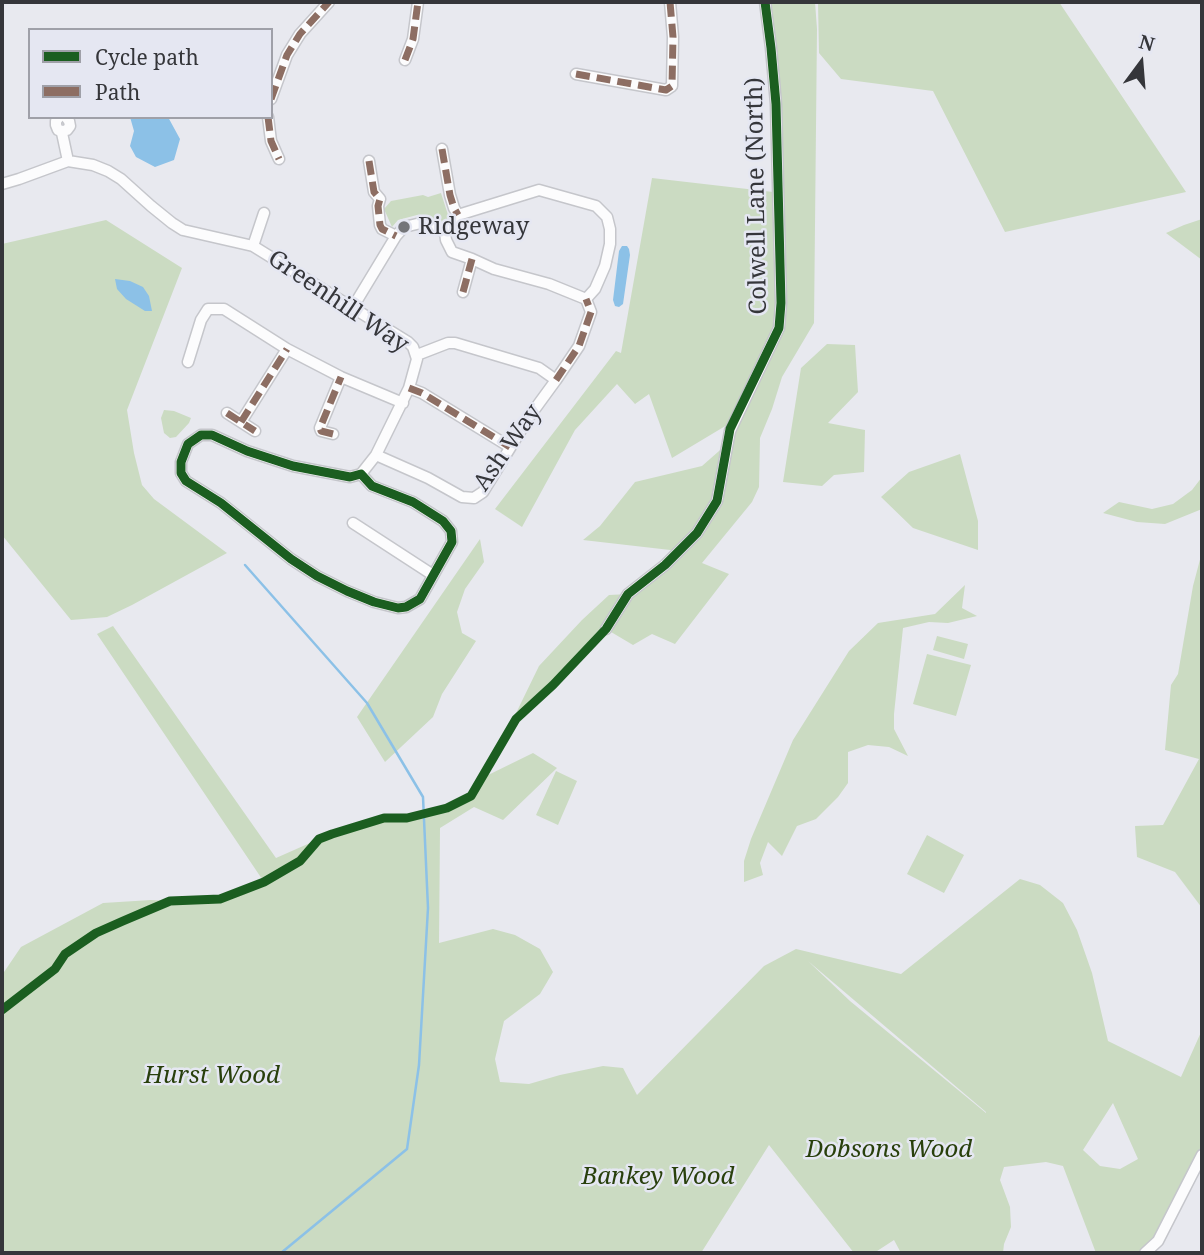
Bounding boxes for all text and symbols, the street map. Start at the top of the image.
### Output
legend [28,28,273,119]
north arrow [1106,28,1176,98]
text: N [1136,28,1158,57]
text: Cycle path [95,43,199,71]
street label: Colwell Lane (North) [741,77,773,315]
text: Path [95,78,140,106]
place label: Ridgeway [418,213,529,241]
marker: Ridgeway [396,219,412,235]
street label: Greenhill Way [262,244,414,360]
street label: Ash Way [468,399,548,497]
park label: Hurst Wood [144,1062,280,1090]
park label: Dobsons Wood [806,1136,972,1164]
park label: Bankey Wood [582,1163,734,1191]

